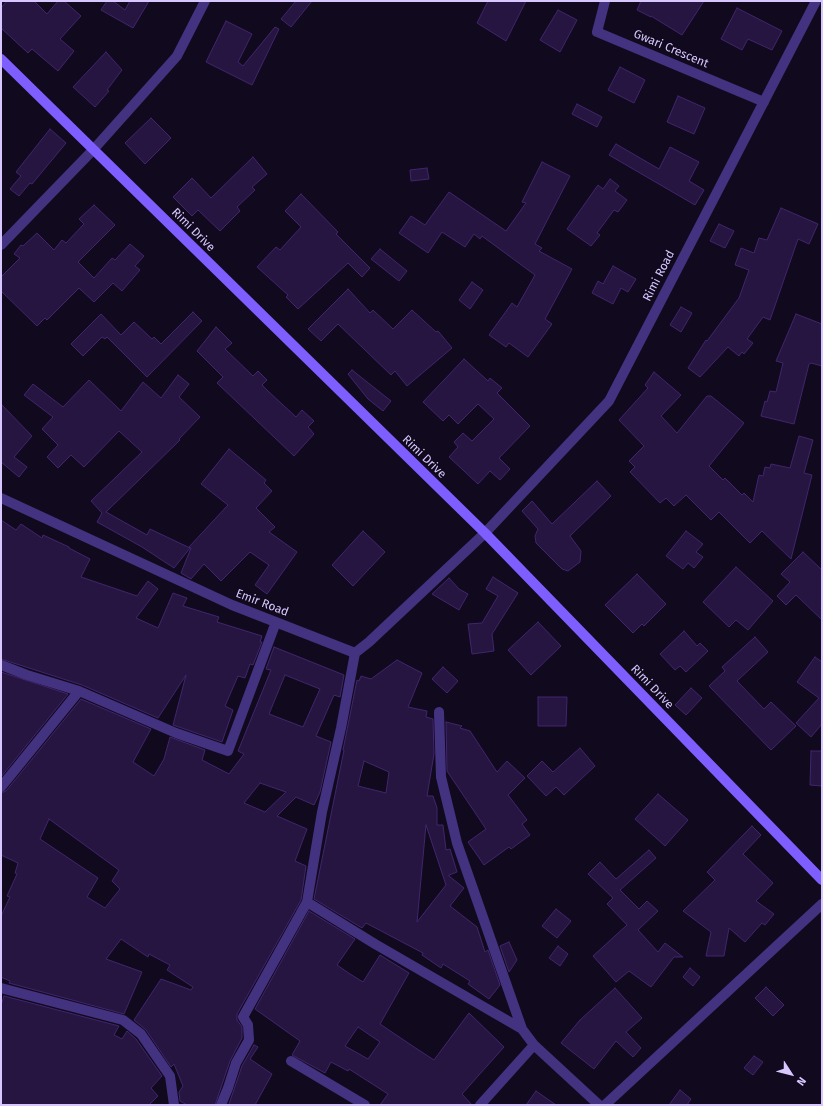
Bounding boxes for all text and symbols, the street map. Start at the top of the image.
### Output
street label: Gwari Crescent [631,27,711,71]
street label: Rimi Drive [168,205,218,255]
street label: Rimi Road [640,248,678,304]
street label: Rimi Drive [399,432,449,482]
street label: Emir Road [234,586,290,620]
street label: Rimi Drive [627,662,677,712]
north arrow [771,1054,811,1094]
text: N [794,1075,809,1088]

